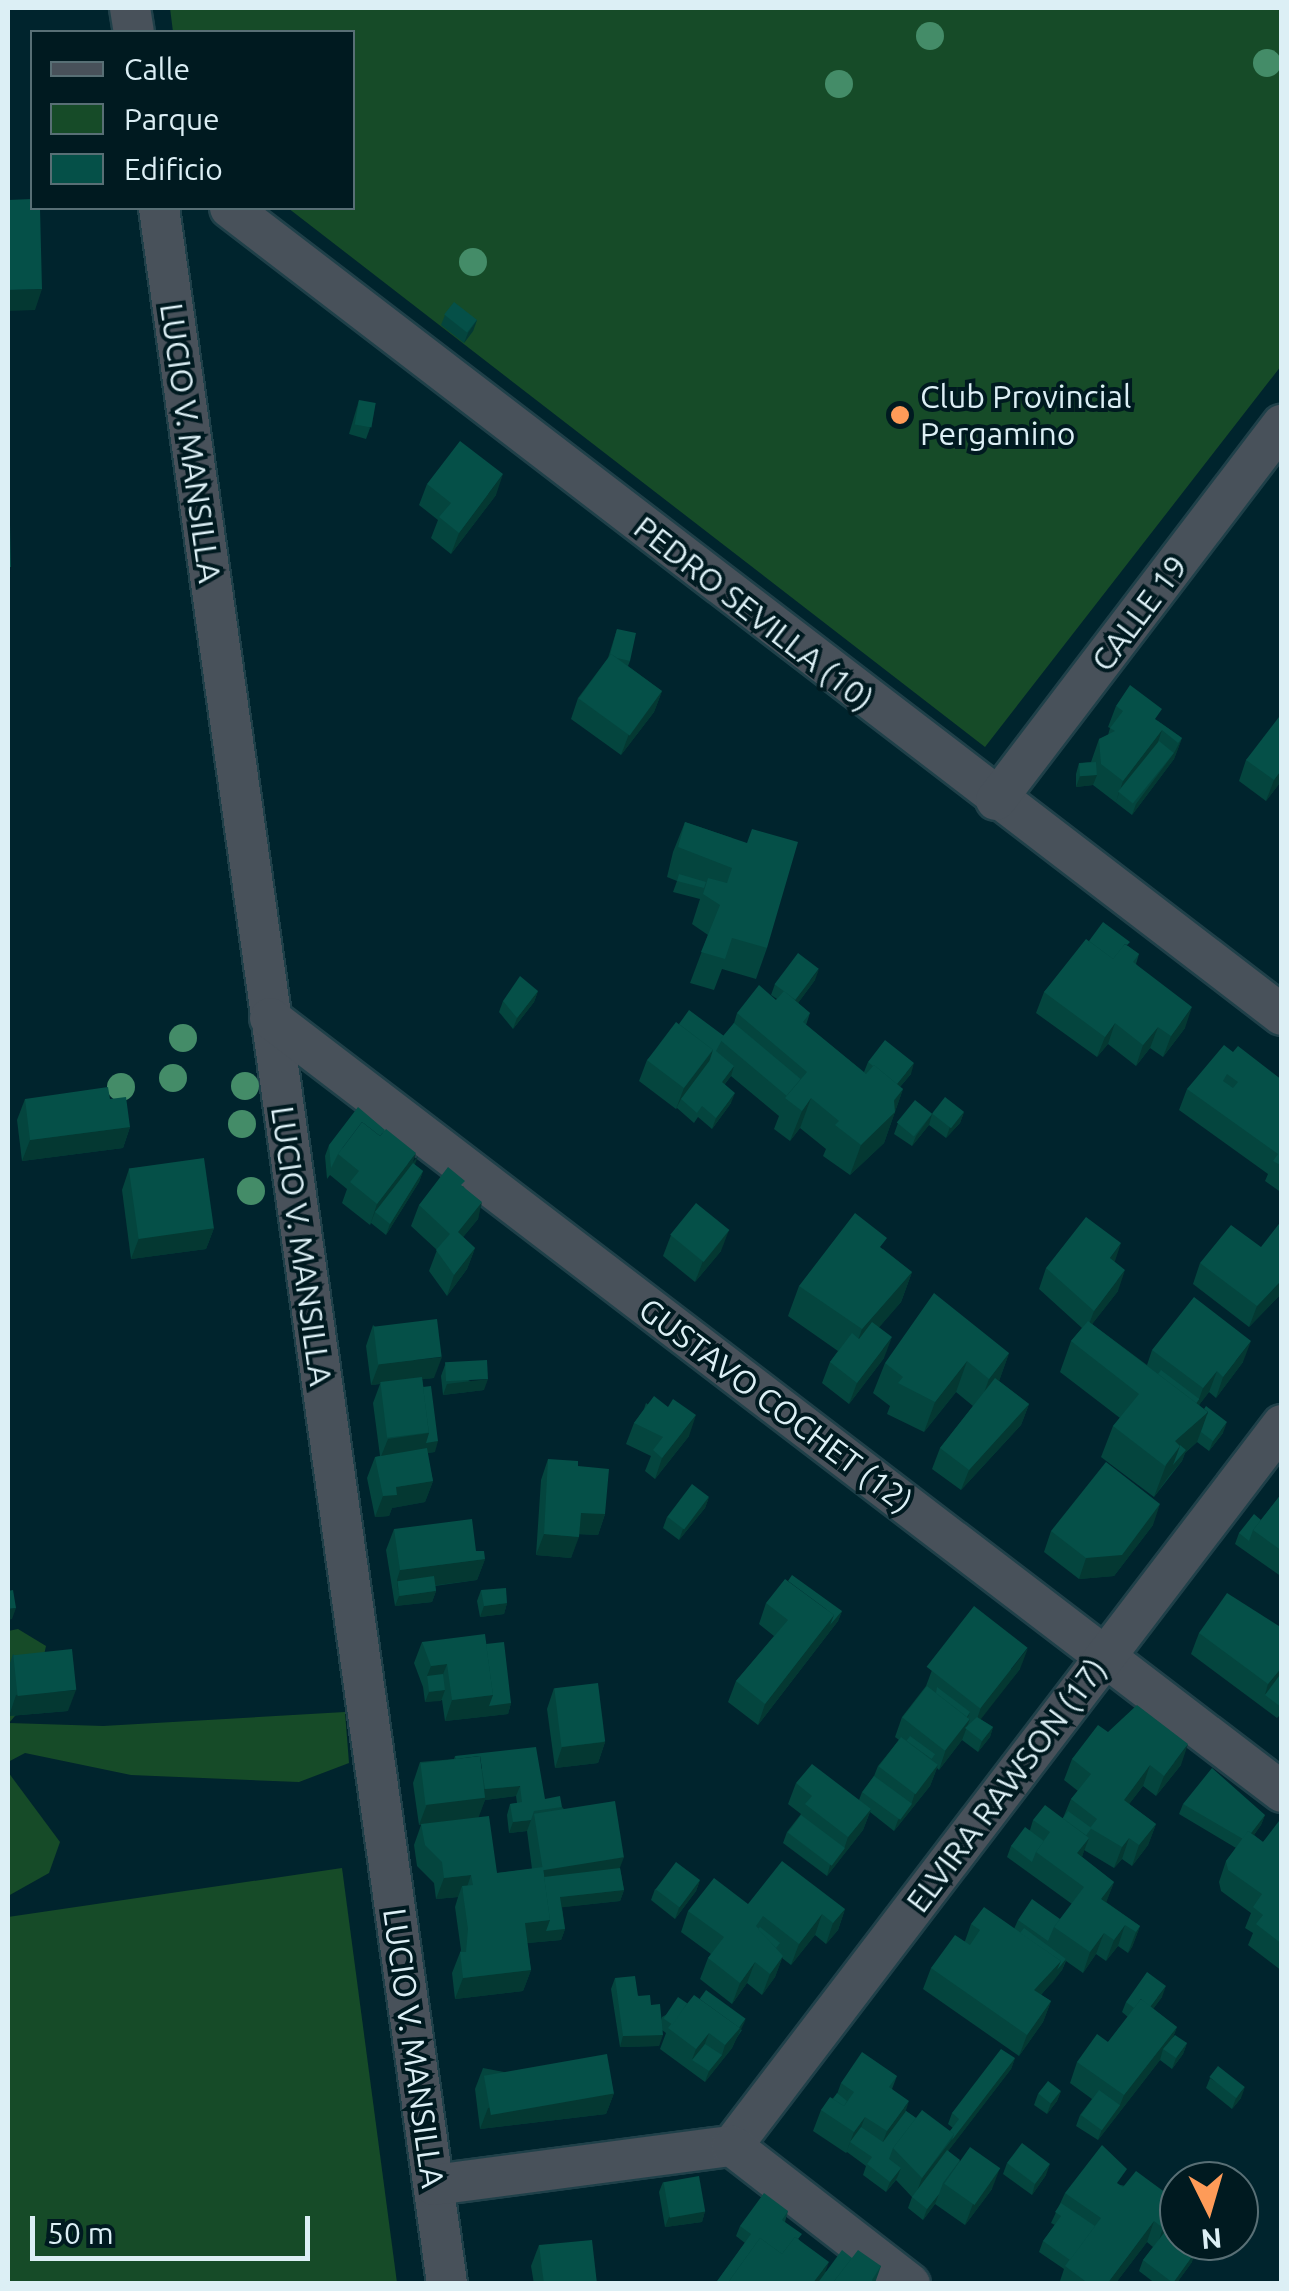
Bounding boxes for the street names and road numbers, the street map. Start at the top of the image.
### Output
street label: LUCIO V. MANSILLA [152,301,230,585]
street label: PEDRO SEVILLA (10) [627,508,881,718]
street label: CALLE 19 [1083,547,1195,679]
street label: LUCIO V. MANSILLA [263,1104,341,1388]
street label: GUSTAVO COCHET (12) [632,1290,920,1520]
street label: ELVIRA RAWSON (17) [898,1651,1114,1919]
street label: LUCIO V. MANSILLA [375,1906,453,2190]

